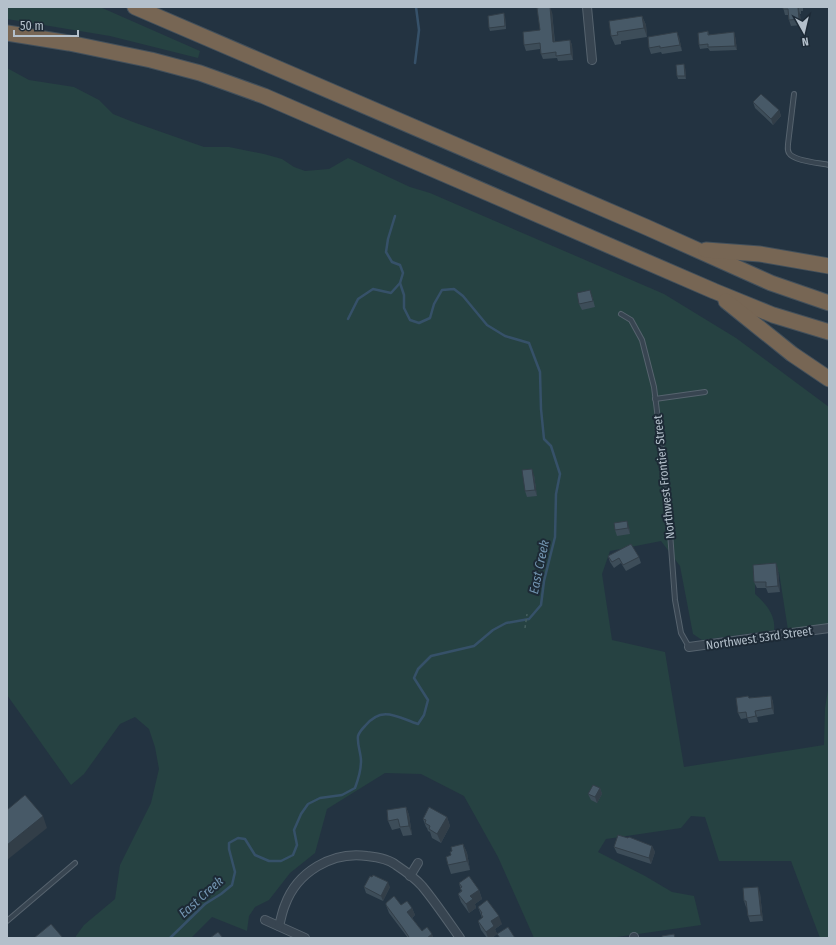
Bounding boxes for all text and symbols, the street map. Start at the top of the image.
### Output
scale bar [14,12,78,38]
north arrow [784,12,824,52]
text: 50 m [20,19,44,33]
text: N [801,35,809,48]
street label: Northwest Frontier Street [651,414,677,540]
water label: East Creek [526,538,552,595]
street label: Northwest 53rd Street [705,624,813,652]
water label: East Creek [176,873,227,921]

